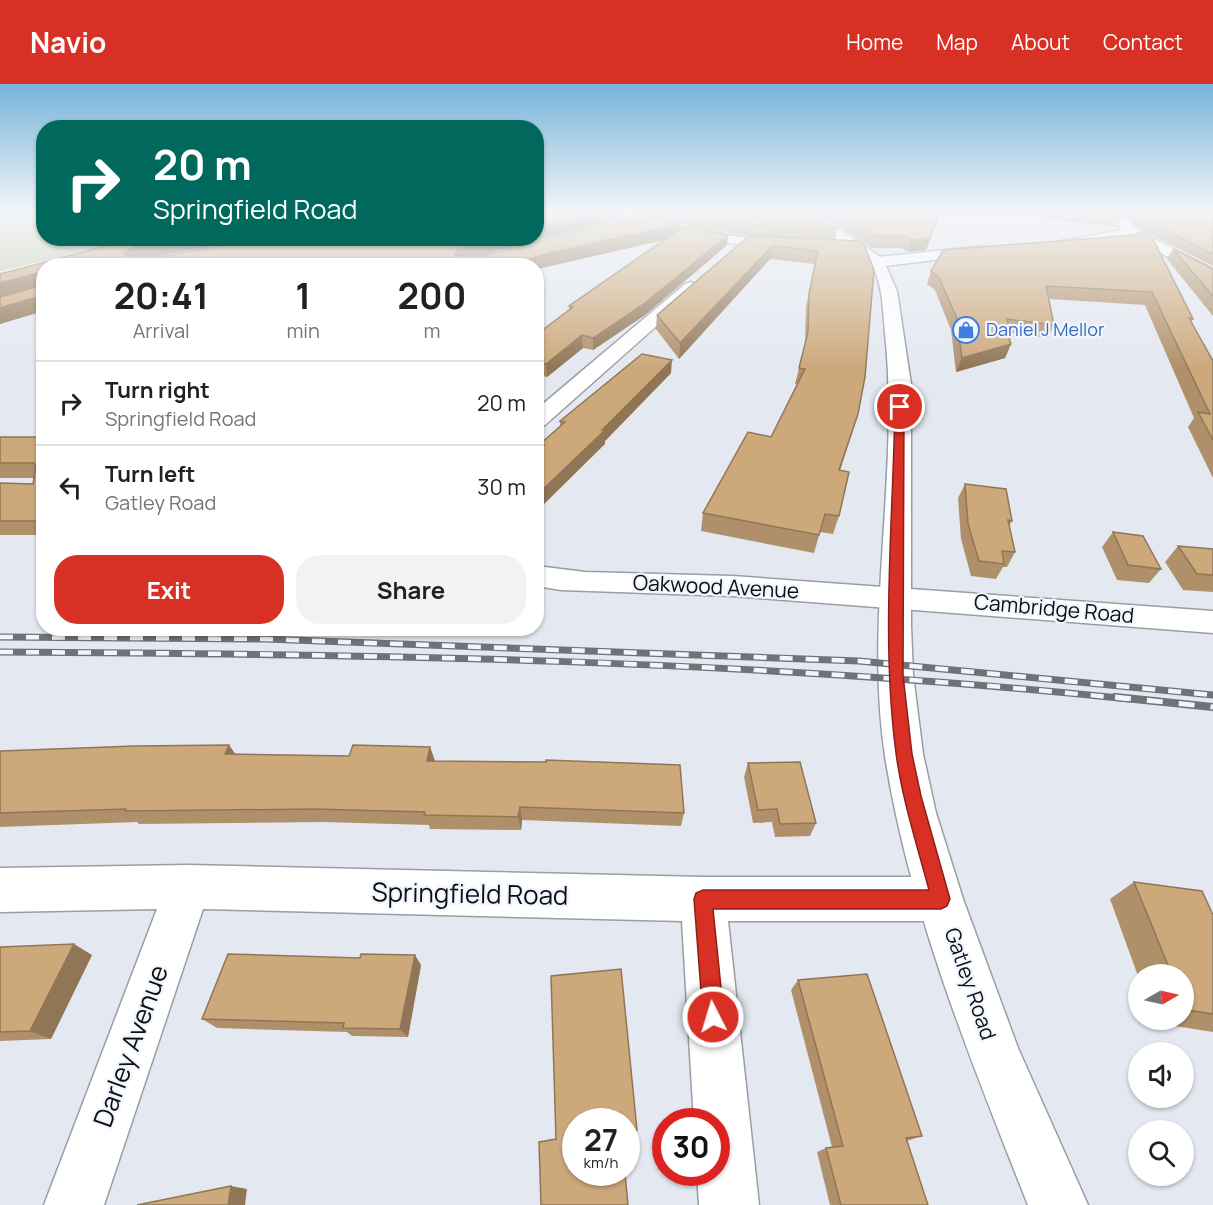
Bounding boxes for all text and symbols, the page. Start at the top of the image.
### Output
text: Navio [30,23,106,61]
text: Home [846,28,903,56]
text: Map [936,28,978,56]
text: About [1011,28,1070,56]
text: Contact [1103,28,1183,56]
text: 20 m [153,135,252,193]
icon: right [54,144,132,222]
text: Springfield Road [153,190,357,227]
text: 20:41 [114,271,209,320]
text: 1 [295,271,311,320]
text: 200 [398,271,466,320]
shop icon: Daniel J Mellor [951,315,981,345]
text: Arrival [133,317,190,344]
text: min [286,317,320,344]
text: m [423,317,440,344]
place label: Daniel J Mellor [986,317,1105,341]
text: Turn right [105,375,210,405]
pin [874,381,925,432]
icon: right [54,387,87,420]
text: 20 m [477,388,526,418]
icon: arrive [883,390,916,423]
text: Springfield Road [105,405,256,432]
text: Turn left [105,459,195,489]
icon: left [54,471,87,504]
text: 30 m [477,472,526,502]
text: Gatley Road [105,489,216,516]
button: Exit [54,555,284,624]
button: Share [296,555,526,624]
street label: Oakwood Avenue [632,568,800,604]
street label: Cambridge Road [973,587,1135,629]
street label: Springfield Road [371,873,569,913]
street label: Gatley Road [939,924,1003,1044]
street label: Darley Avenue [84,960,176,1132]
north arrow [1128,964,1194,1030]
map controls [1128,964,1194,1186]
position arrow [681,985,745,1049]
button: sound [1128,1042,1194,1108]
speed limit sign: 30 [652,1108,730,1186]
text: 27 [584,1119,618,1160]
button: search [1128,1120,1194,1186]
text: km/h [584,1152,618,1173]

